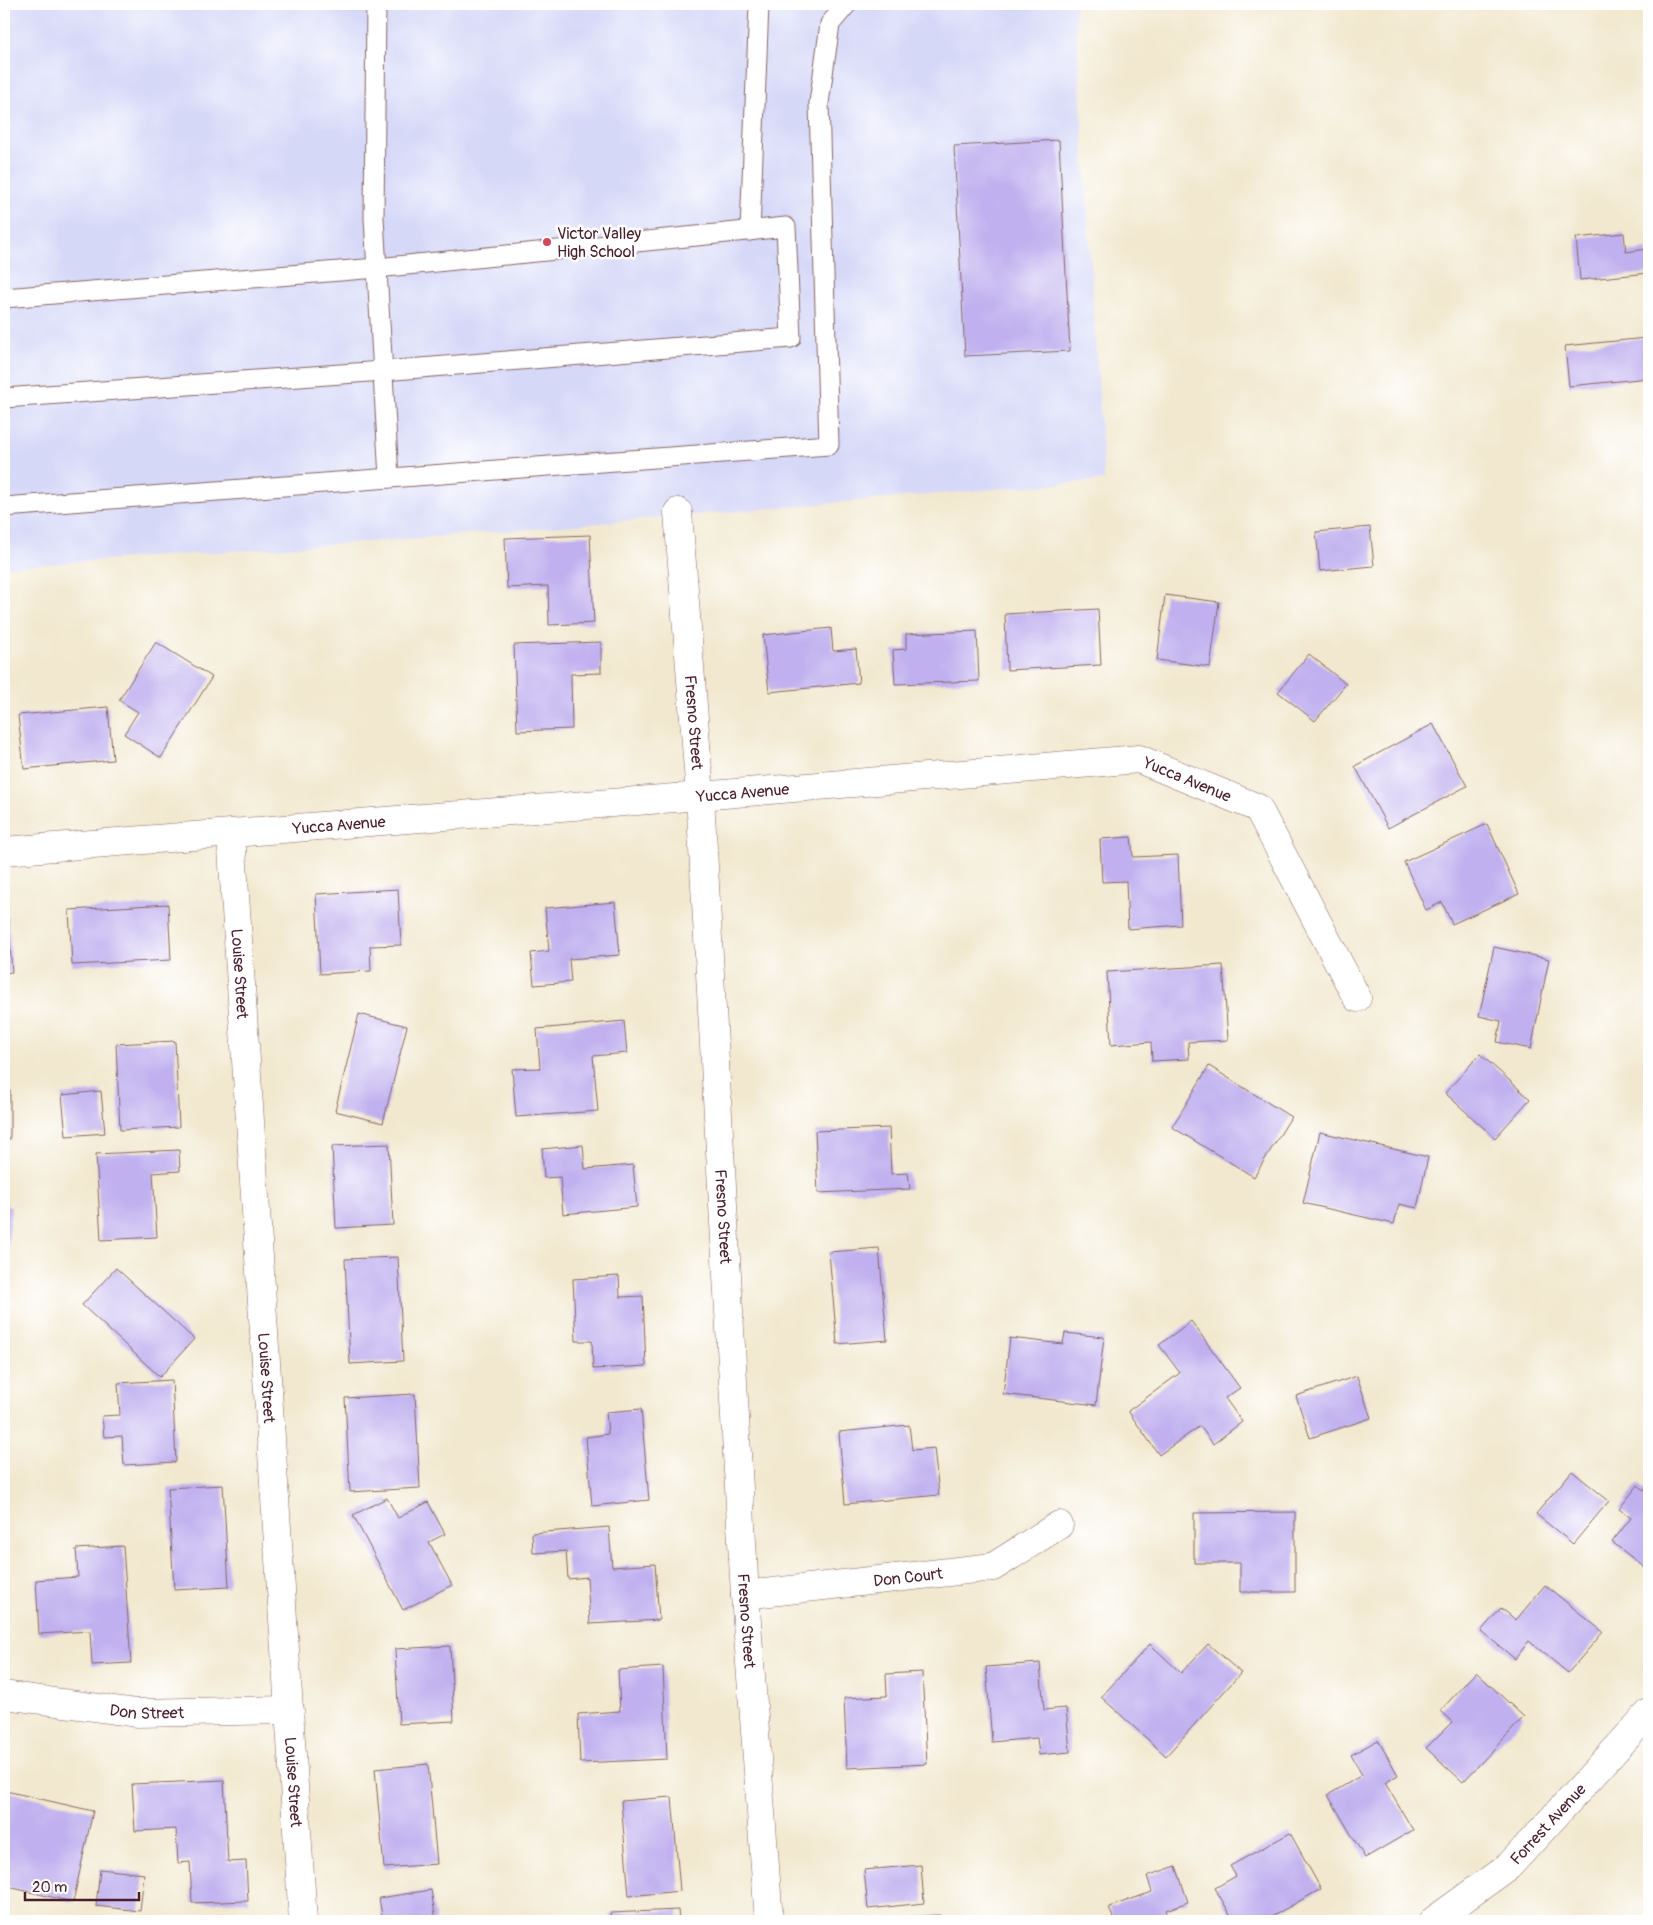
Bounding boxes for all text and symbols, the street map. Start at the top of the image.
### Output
place label: Victor Valley High School [557,224,641,262]
marker: Victor Valley High School [541,236,553,248]
street label: Fresno Street [680,674,707,771]
street label: Yucca Avenue [1139,752,1234,807]
street label: Yucca Avenue [694,780,790,807]
street label: Yucca Avenue [291,812,386,839]
street label: Louise Street [226,928,252,1020]
street label: Fresno Street [710,1169,735,1265]
street label: Louise Street [253,1332,279,1424]
street label: Don Court [872,1564,944,1591]
street label: Fresno Street [733,1573,759,1670]
street label: Don Street [108,1700,185,1724]
street label: Louise Street [280,1736,306,1828]
street label: Forrest Avenue [1506,1780,1590,1869]
scale bar [25,1870,139,1902]
text: 20 m [32,1878,67,1897]

